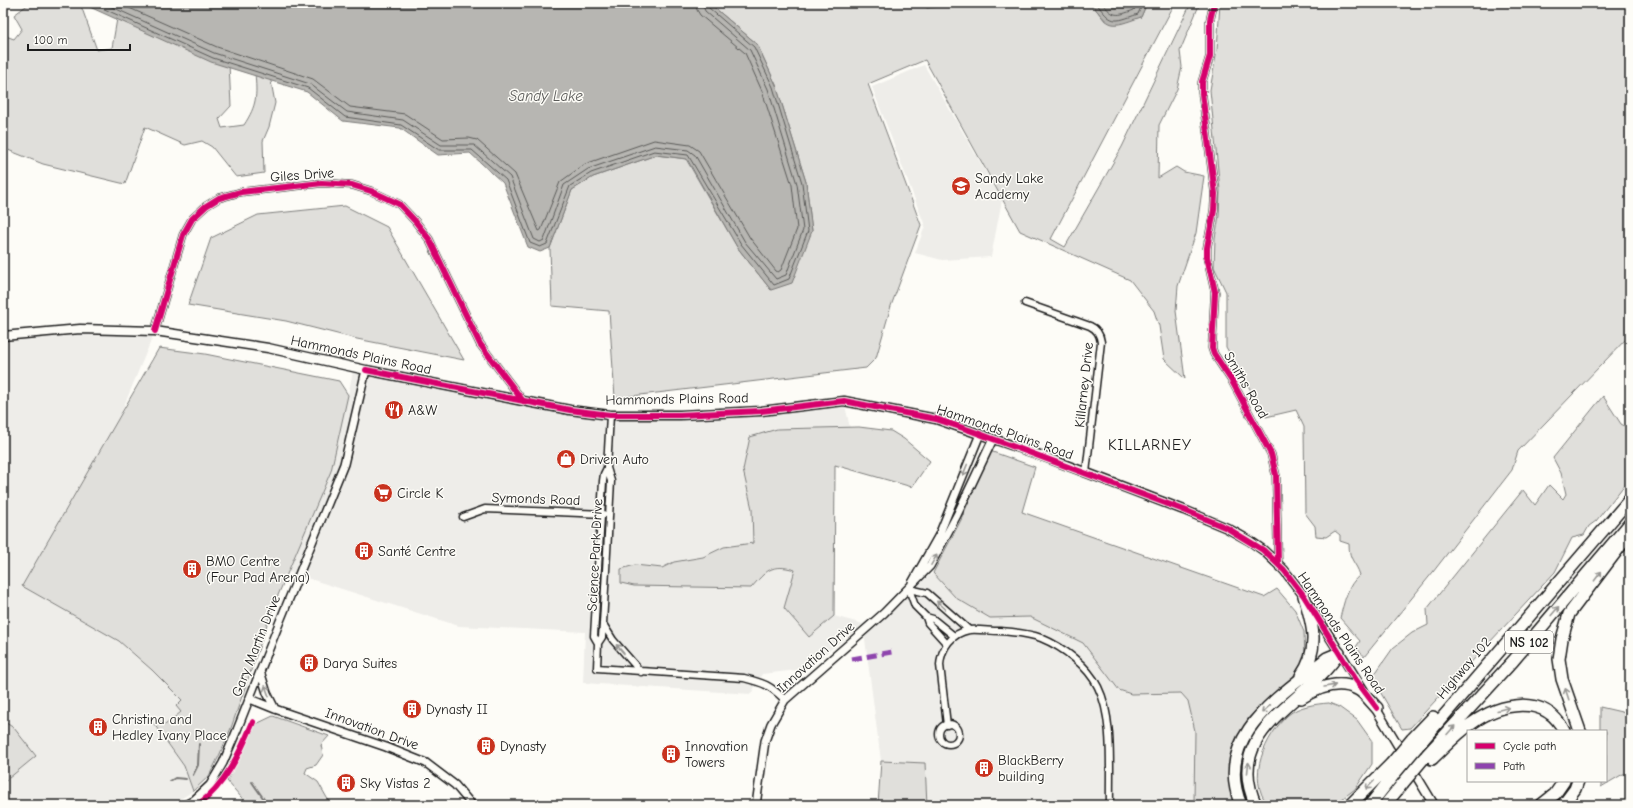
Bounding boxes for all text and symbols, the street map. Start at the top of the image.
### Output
scale bar [28,26,130,52]
text: 100 m [34,33,67,47]
water label: Sandy Lake [509,87,583,105]
street label: Giles Drive [270,164,334,186]
place label: Sandy Lake Academy [975,170,1044,203]
school or university icon: Sandy Lake Academy [950,175,972,197]
street label: Hammonds Plains Road [289,332,433,378]
street label: Killarney Drive [1071,341,1097,429]
street label: Smiths Road [1220,348,1272,422]
street label: Hammonds Plains Road [605,389,749,409]
restaurant icon: A&W [383,399,405,421]
street label: Hammonds Plains Road [934,401,1076,463]
place label: A&W [408,402,438,419]
district label: KILLARNEY [1108,436,1192,454]
shop icon: Driven Auto [555,448,577,470]
place label: Driven Auto [580,451,649,468]
one-way arrow [960,464,968,476]
supermarket icon: Circle K [372,482,394,504]
place label: Circle K [397,485,443,502]
street label: Symonds Road [491,489,581,509]
street label: Science Park Drive [584,498,606,612]
building icon: Santé Centre [353,540,375,562]
place label: Santé Centre [378,543,456,560]
place label: BMO Centre (Four Pad Arena) [206,553,310,586]
one-way arrow [930,554,938,566]
building icon: BMO Centre (Four Pad Arena) [181,558,203,580]
street label: Hammonds Plains Road [1294,569,1388,697]
one-way arrow [1594,571,1602,582]
street label: Gary Martin Drive [228,593,284,699]
one-way arrow [936,601,946,610]
one-way arrow [1551,606,1560,617]
street label: Innovation Drive [774,618,858,696]
road number: NS 102 [1505,631,1553,653]
street label: Highway 102 [1433,633,1495,703]
one-way arrow [616,644,625,655]
building icon: Darya Suites [298,652,320,674]
place label: Darya Suites [323,655,397,672]
one-way arrow [1324,682,1337,690]
one-way arrow [262,685,270,697]
one-way arrow [1563,688,1571,700]
building icon: Dynasty II [401,698,423,720]
place label: Dynasty II [426,701,488,718]
street label: Innovation Drive [323,704,421,754]
one-way arrow [1497,704,1510,712]
one-way arrow [1260,705,1271,714]
place label: Christina and Hedley Ivany Place [112,711,226,744]
building icon: Christina and Hedley Ivany Place [87,716,109,738]
one-way arrow [1446,724,1455,735]
legend [1467,730,1607,782]
building icon: Dynasty [475,735,497,757]
place label: Dynasty [500,738,547,755]
place label: Innovation Towers [685,738,748,771]
text: Cycle path [1503,739,1556,753]
building icon: Innovation Towers [660,743,682,765]
place label: BlackBerry building [998,752,1064,785]
building icon: BlackBerry building [973,757,995,779]
text: Path [1503,759,1525,773]
one-way arrow [1245,761,1252,774]
building icon: Sky Vistas 2 [335,772,357,794]
place label: Sky Vistas 2 [360,775,431,792]
one-way arrow [1365,780,1375,790]

